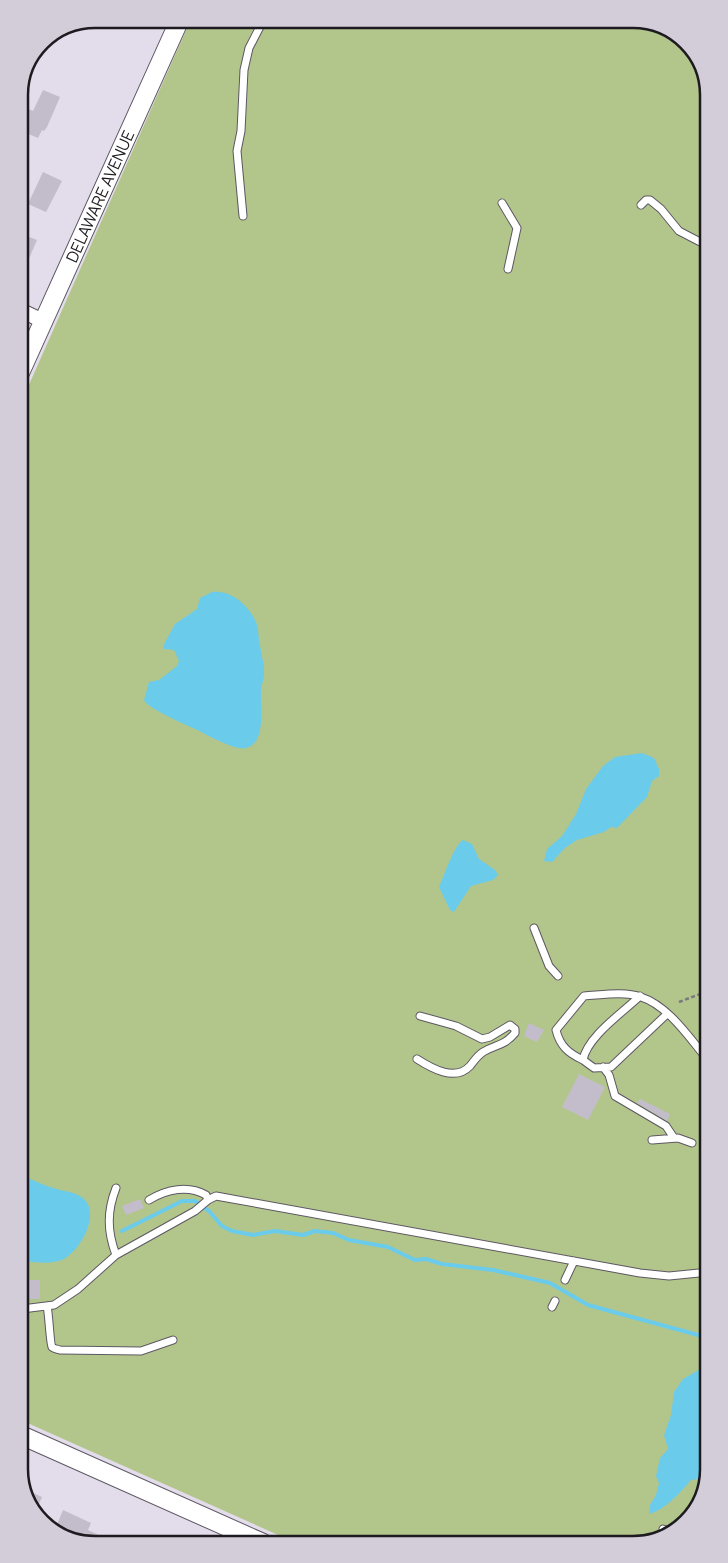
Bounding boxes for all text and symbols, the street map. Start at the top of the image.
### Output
street label: DELAWARE AVENUE [61,127,139,266]

